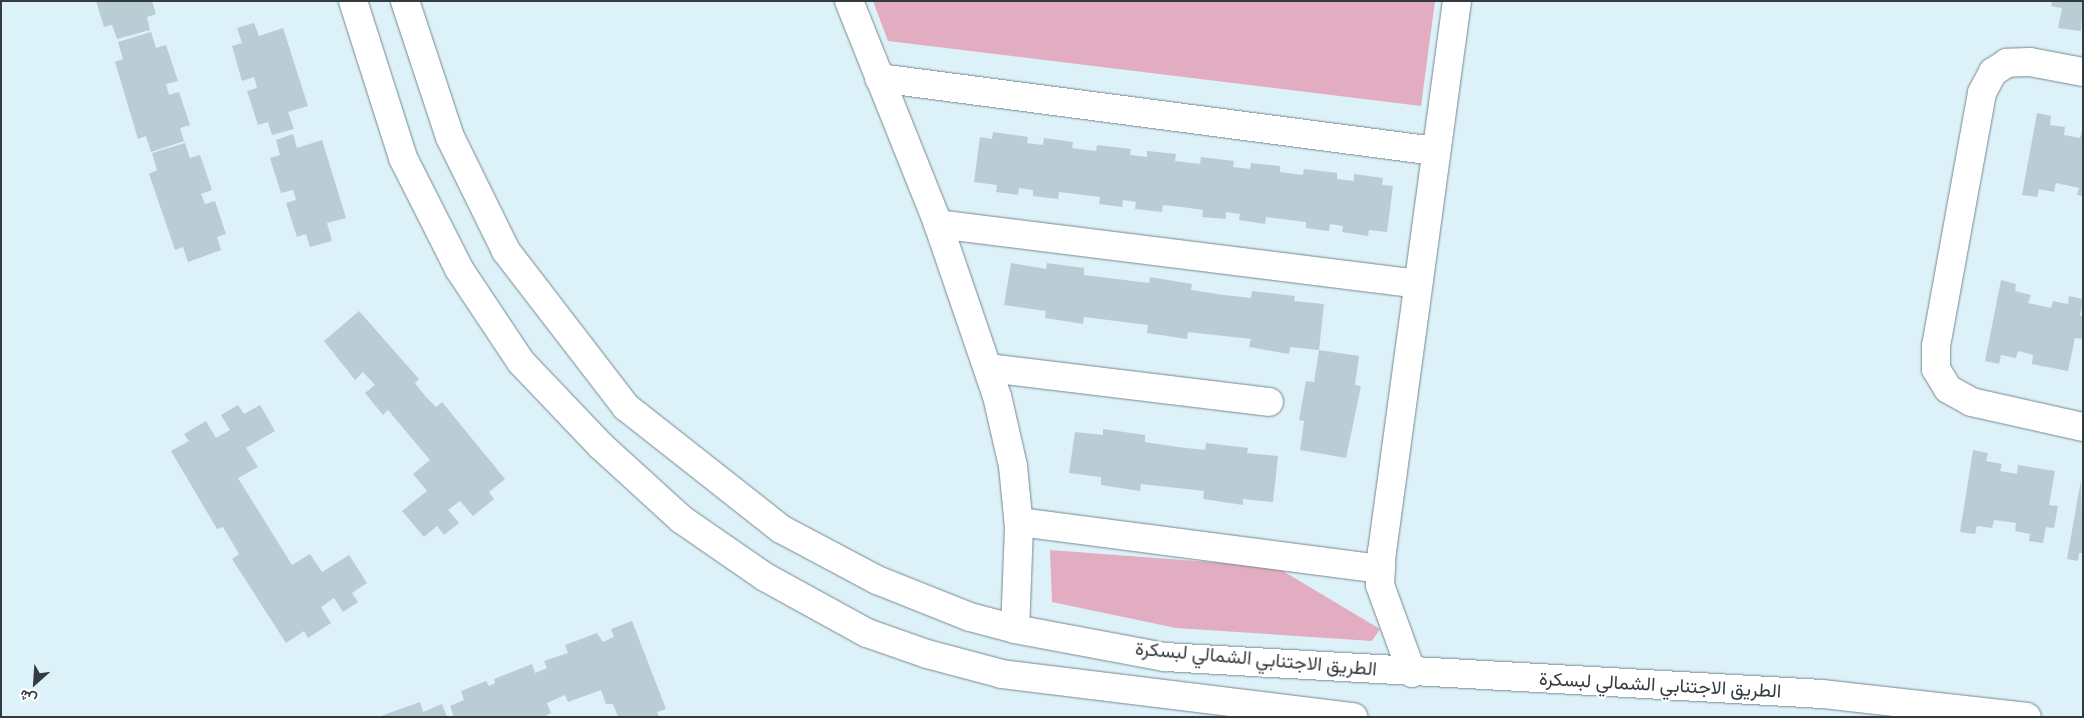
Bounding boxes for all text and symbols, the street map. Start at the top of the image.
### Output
street label: الطريق الاجتنابي الشمالي لبسكرة [1134,638,1378,682]
north arrow [10,658,60,708]
street label: الطريق الاجتنابي الشمالي لبسكرة [1538,668,1782,704]
text: ش [17,686,40,708]

